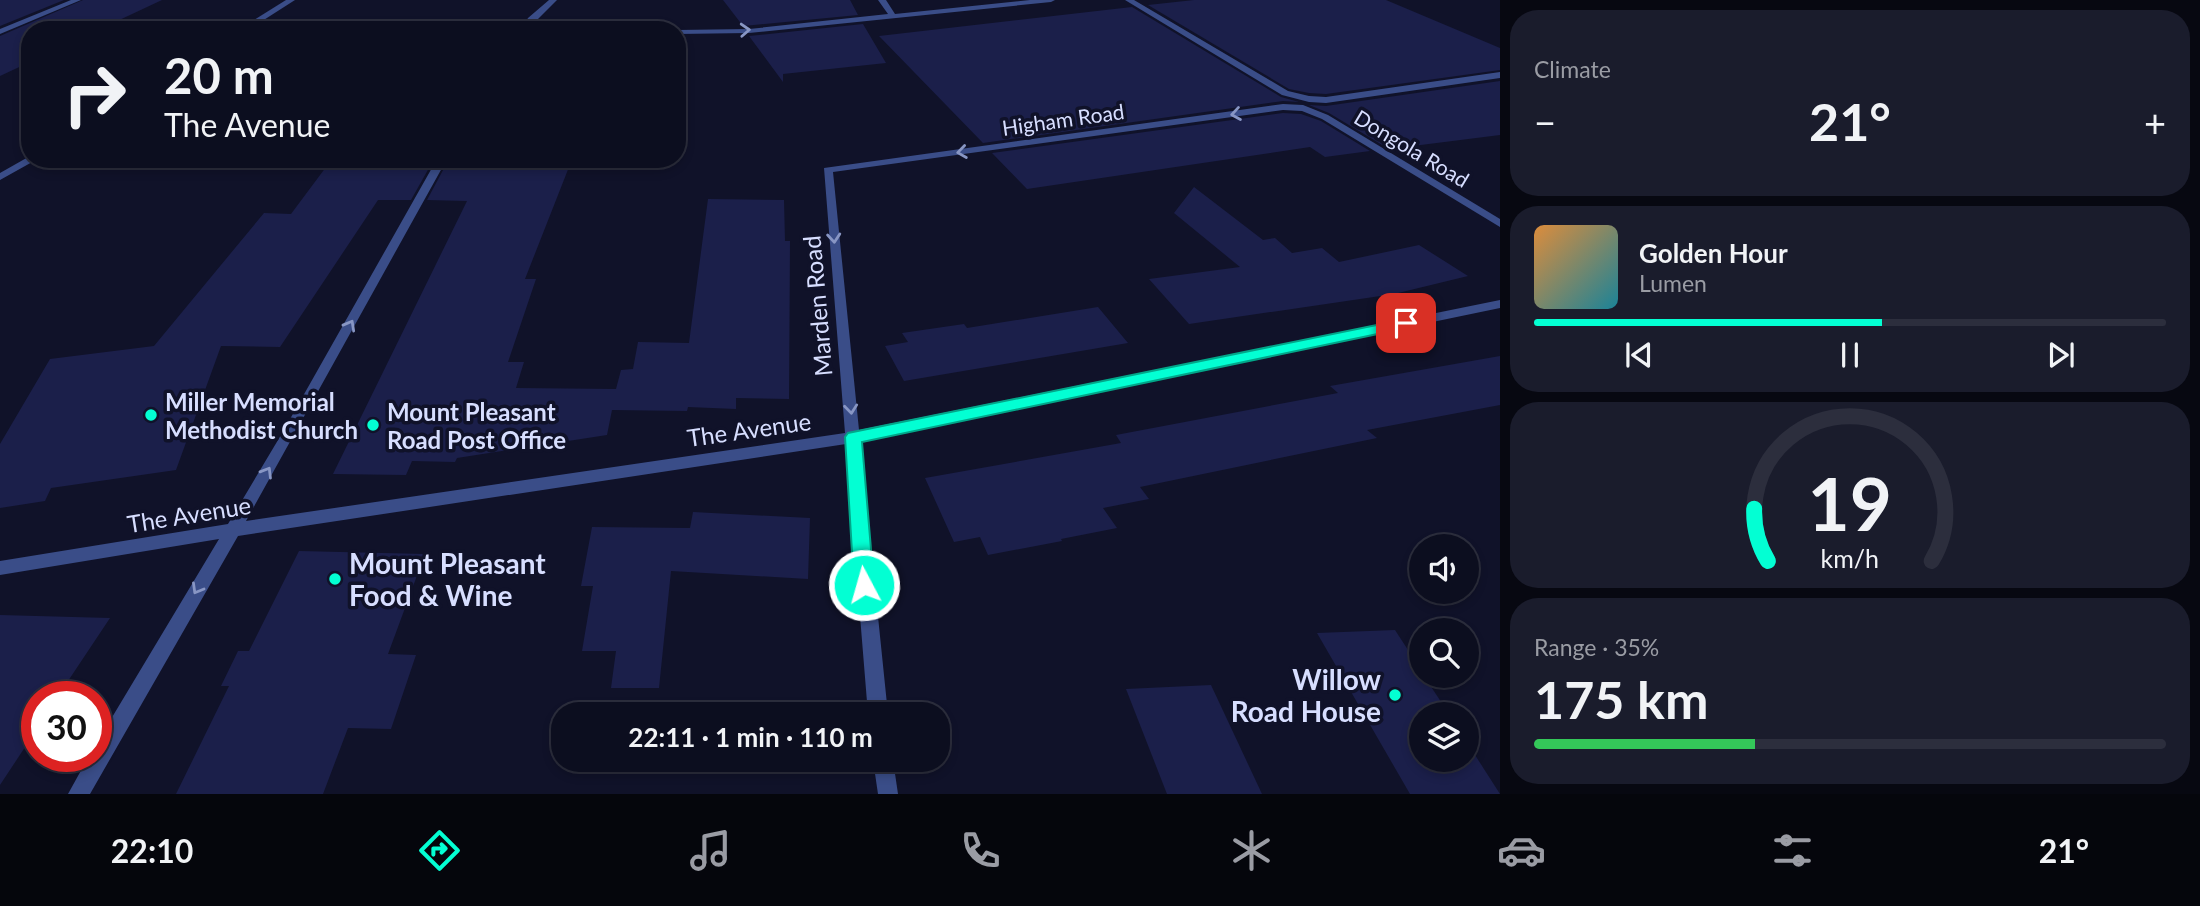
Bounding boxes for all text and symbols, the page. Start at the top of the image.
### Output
one-way arrow [740,23,751,38]
text: 20 m [164,46,274,104]
icon: right [49,49,140,140]
text: Climate [1534,55,1611,83]
text: 21° [1809,90,1891,152]
street label: Higham Road [1000,98,1126,140]
text: − [1534,99,1556,145]
text: + [2144,99,2166,145]
street label: Dongola Road [1350,104,1474,192]
text: The Avenue [164,105,330,144]
one-way arrow [1230,106,1241,121]
one-way arrow [956,145,968,160]
one-way arrow [826,233,841,244]
street label: Marden Road [796,234,838,378]
text: Golden Hour [1639,237,1788,269]
text: Lumen [1639,269,1707,297]
pin [1376,293,1436,353]
icon: arrive [1387,304,1425,342]
one-way arrow [342,319,355,332]
icon: previous [1620,336,1658,374]
icon: pause [1831,336,1869,374]
icon: next [2042,336,2080,374]
place label: Miller Memorial Methodist Church [165,387,358,444]
place label: Mount Pleasant Road Post Office [387,397,566,454]
one-way arrow [843,404,858,415]
street label: The Avenue [685,406,813,452]
marker: Miller Memorial Methodist Church [143,407,159,423]
marker: Mount Pleasant Road Post Office [365,417,381,433]
text: 19 [1808,459,1892,547]
one-way arrow [258,466,271,479]
street label: The Avenue [125,490,253,538]
map controls [1409,534,1479,772]
button: sound [1409,534,1479,604]
text: km/h [1821,543,1879,573]
place label: Mount Pleasant Food & Wine [349,546,546,612]
position arrow [827,548,901,622]
marker: Mount Pleasant Food & Wine [327,571,343,587]
one-way arrow [192,582,205,594]
button: search [1409,618,1479,688]
text: Range · 35% [1534,633,1659,661]
place label: Willow Road House [1231,662,1382,728]
text: 175 km [1534,668,1708,730]
speed limit sign: 30 [21,681,112,772]
marker: Willow Road House [1387,687,1403,703]
button: layers [1409,702,1479,772]
text: 22:11 · 1 min · 110 m [628,721,873,753]
icon: directions [415,826,464,875]
icon: music [686,826,735,875]
icon: phone [956,826,1005,875]
icon: climate [1227,826,1276,875]
icon: car [1497,826,1546,875]
icon: filters [1768,826,1817,875]
text: 22:10 [111,831,193,870]
text: 21° [2039,831,2089,870]

